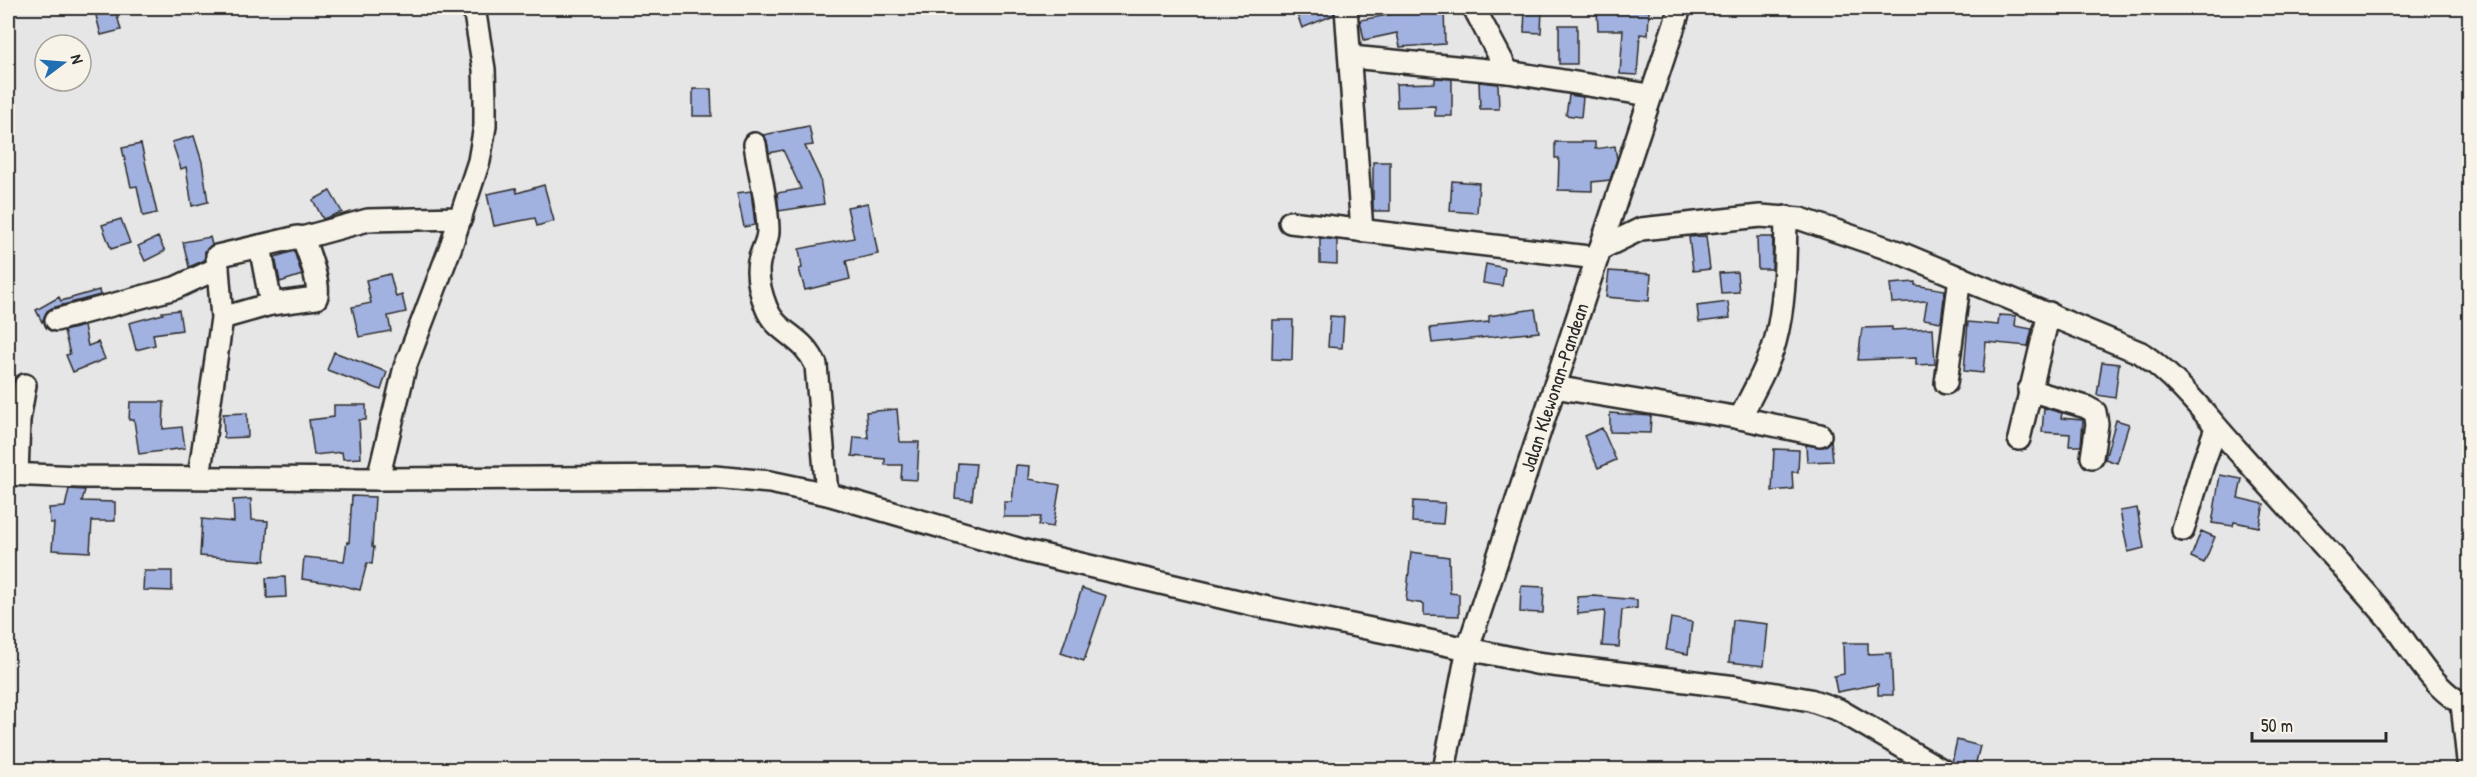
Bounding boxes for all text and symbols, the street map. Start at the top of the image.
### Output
north arrow [33,33,93,93]
text: N [66,52,89,66]
street label: Jalan Klewonan-Pandean [1513,299,1594,475]
scale bar [2252,705,2386,743]
text: 50 m [2261,713,2293,738]

